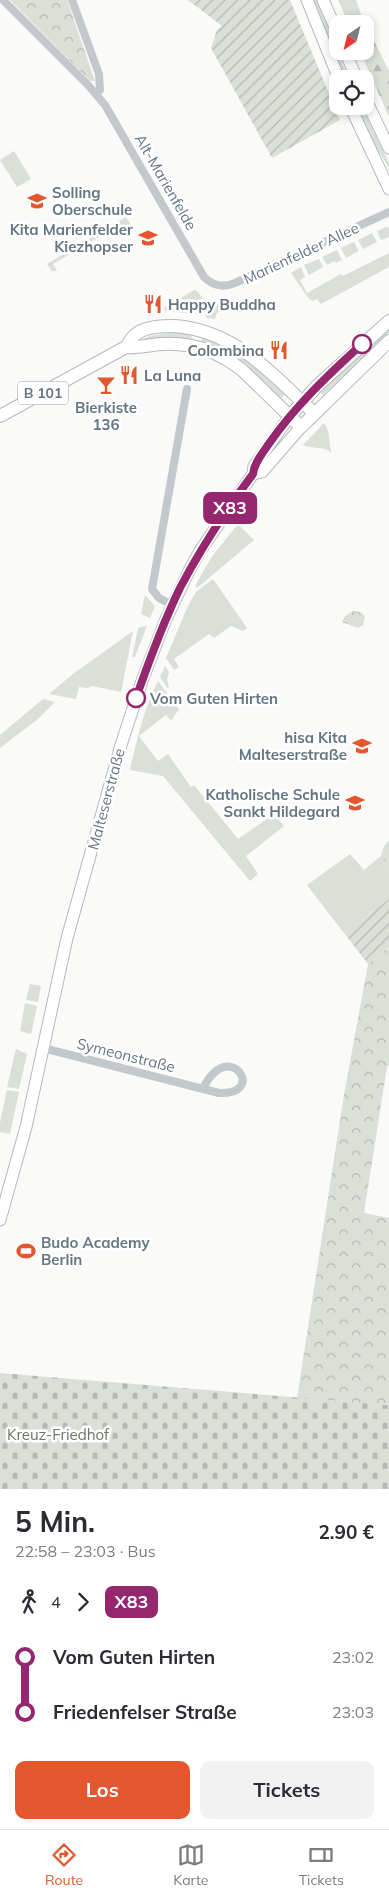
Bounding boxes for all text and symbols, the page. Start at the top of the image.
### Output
north arrow [329,15,374,60]
map controls [329,15,374,115]
button: locate [329,70,374,115]
street label: Alt-Marienfelde [131,131,201,233]
place label: Solling Oberschule [52,183,132,219]
school or university icon: Solling Oberschule [26,190,48,212]
street label: Marienfelder Allee [240,218,362,288]
place label: Kita Marienfelder Kiezhopser [10,220,133,256]
school or university icon: Kita Marienfelder Kiezhopser [137,227,159,249]
restaurant icon: Happy Buddha [142,293,164,315]
place label: Happy Buddha [168,295,276,314]
unlabelled marker [352,334,372,354]
restaurant icon: Colombina [268,339,290,361]
place label: Colombina [188,341,264,360]
restaurant icon: La Luna [118,364,140,386]
place label: La Luna [144,366,201,385]
bar icon: Bierkiste 136 [95,374,117,396]
road number: B 101 [18,382,68,404]
place label: Bierkiste 136 [75,398,137,434]
line badge: X83 [201,492,259,524]
text: X83 [213,496,247,519]
marker: Vom Guten Hirten [126,688,146,708]
place label: Vom Guten Hirten [149,689,278,708]
place label: hisa Kita Malteserstraße [239,728,347,764]
school or university icon: hisa Kita Malteserstraße [351,735,373,757]
street label: Malteserstraße [83,746,129,852]
place label: Katholische Schule Sankt Hildegard [205,785,340,821]
school or university icon: Katholische Schule Sankt Hildegard [344,792,366,814]
street label: Symeonstraße [75,1034,177,1076]
place label: Budo Academy Berlin [41,1233,151,1269]
sports icon: Budo Academy Berlin [15,1240,37,1262]
park label: Kreuz-Friedhof [7,1425,110,1444]
text: 5 Min. [15,1504,95,1539]
text: 2.90 € [318,1520,374,1544]
text: 22:58 – 23:03 · Bus [15,1541,156,1561]
icon: walk [15,1588,43,1616]
icon: forward [69,1588,97,1616]
text: X83 [115,1590,148,1613]
text: 4 [51,1592,61,1612]
text: Vom Guten Hirten [53,1645,215,1669]
text: 23:02 [332,1647,374,1667]
text: Friedenfelser Straße [53,1700,237,1724]
text: 23:03 [332,1702,374,1722]
button: Los [15,1761,190,1819]
button: Tickets [200,1761,374,1819]
tab: Route [45,1841,83,1889]
tab: Karte [173,1841,208,1889]
tab: Tickets [299,1841,344,1889]

